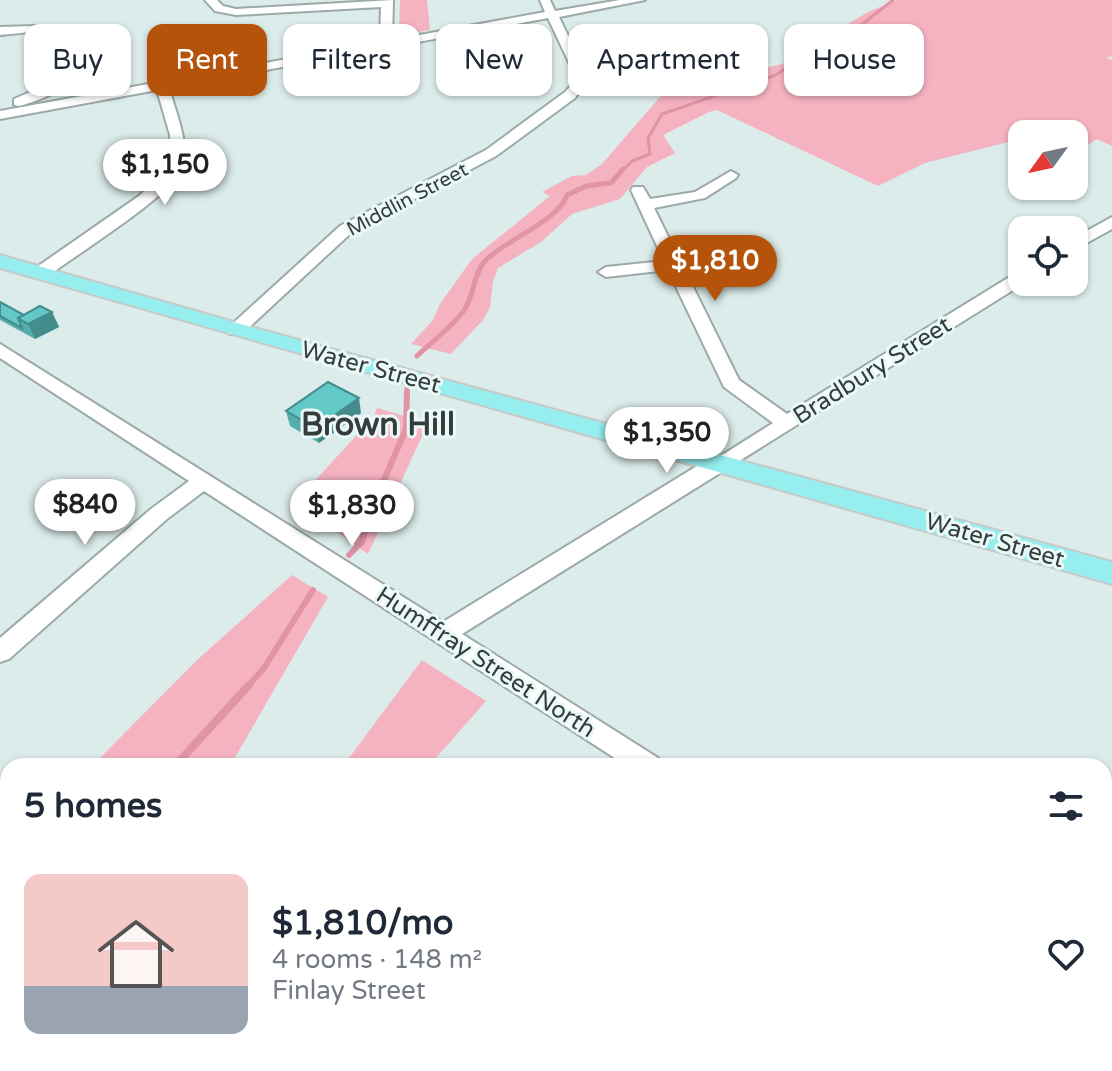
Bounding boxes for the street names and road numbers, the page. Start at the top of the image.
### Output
street label: Middlin Street [343,158,473,242]
street label: Bradbury Street [788,310,957,431]
street label: Water Street [298,335,444,400]
street label: Water Street [922,507,1068,574]
street label: Humffray Street North [371,581,601,744]

